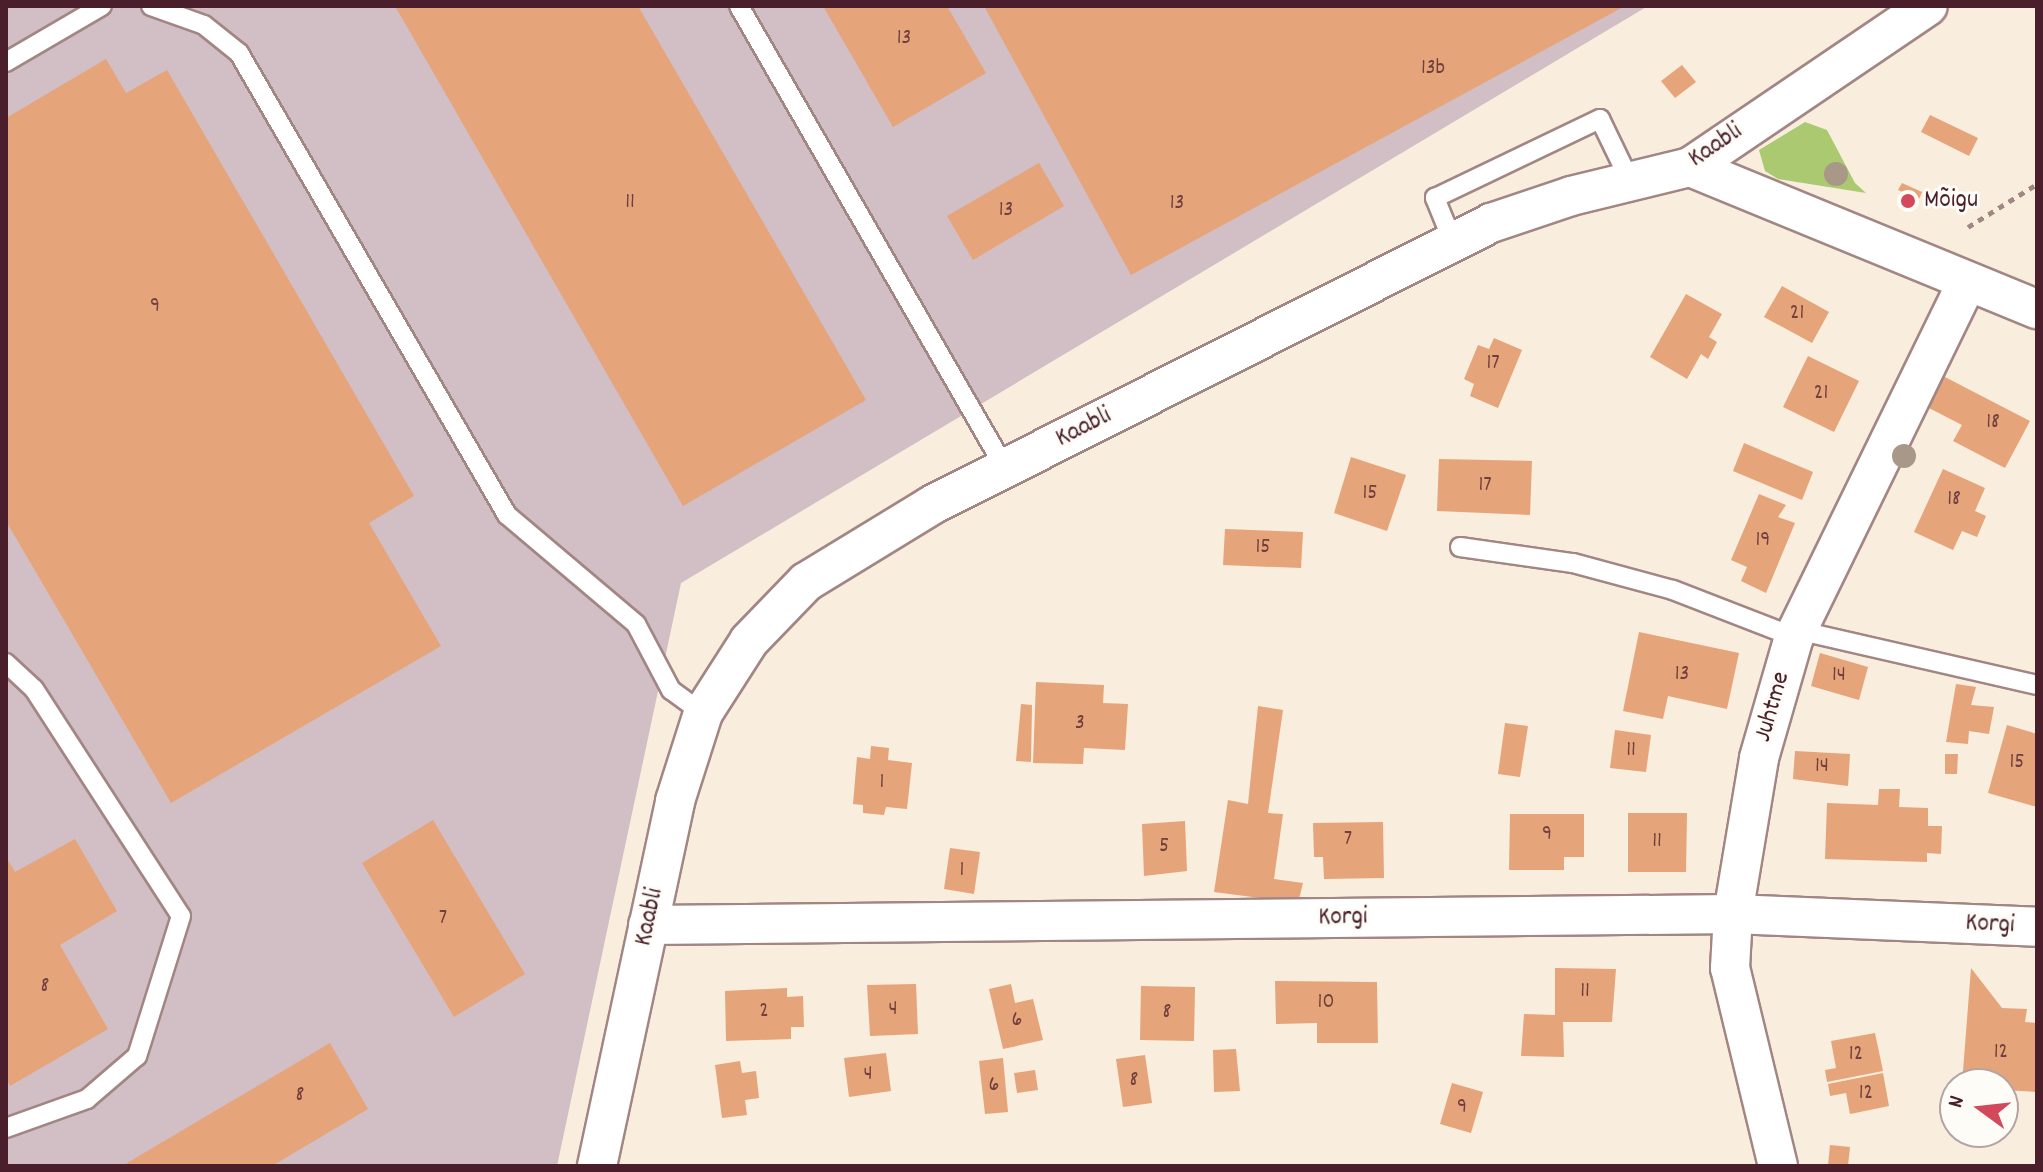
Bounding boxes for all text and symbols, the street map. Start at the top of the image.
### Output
house number: 13 [897,26,911,52]
house number: 13b [1421,56,1445,82]
street label: Kaabli [1683,117,1749,175]
place label: Mõigu [1924,185,1978,217]
house number: 11 [625,190,635,216]
house number: 13 [1170,191,1184,217]
marker: Mõigu [1899,192,1917,210]
house number: 13 [999,198,1013,224]
house number: 9 [150,294,160,320]
house number: 21 [1790,301,1804,327]
house number: 17 [1486,351,1500,377]
house number: 21 [1814,381,1828,407]
street label: Kaabli [1051,401,1117,455]
house number: 18 [1986,410,2000,436]
house number: 17 [1478,473,1492,499]
house number: 15 [1362,481,1378,507]
house number: 18 [1947,487,1961,513]
house number: 19 [1756,528,1770,554]
house number: 15 [1255,535,1271,561]
house number: 13 [1675,662,1689,688]
house number: 14 [1832,663,1846,689]
street label: Juhtme [1748,668,1798,746]
house number: 3 [1075,711,1085,737]
house number: 11 [1626,738,1636,764]
house number: 15 [2009,750,2025,776]
house number: 14 [1815,754,1829,780]
house number: 1 [880,770,884,796]
house number: 9 [1542,822,1552,848]
house number: 7 [1344,827,1352,853]
house number: 11 [1652,829,1662,855]
house number: 5 [1159,834,1169,860]
house number: 1 [960,858,964,884]
street label: Kaabli [629,885,671,949]
street label: Korgi [1318,902,1368,934]
house number: 7 [439,906,447,932]
street label: Korgi [1965,908,2015,942]
house number: 8 [41,974,49,1000]
house number: 11 [1580,979,1590,1005]
house number: 10 [1318,990,1334,1016]
house number: 4 [888,997,898,1023]
house number: 2 [759,999,769,1025]
house number: 8 [1163,1000,1171,1026]
house number: 6 [1012,1008,1022,1034]
house number: 12 [1994,1040,2008,1066]
house number: 12 [1849,1042,1863,1068]
house number: 4 [863,1062,873,1088]
house number: 8 [1130,1068,1138,1094]
north arrow [1939,1068,2019,1148]
house number: 6 [989,1073,999,1099]
house number: 12 [1859,1081,1873,1107]
house number: 8 [296,1083,304,1109]
text: N [1941,1093,1974,1111]
house number: 9 [1457,1095,1467,1121]

